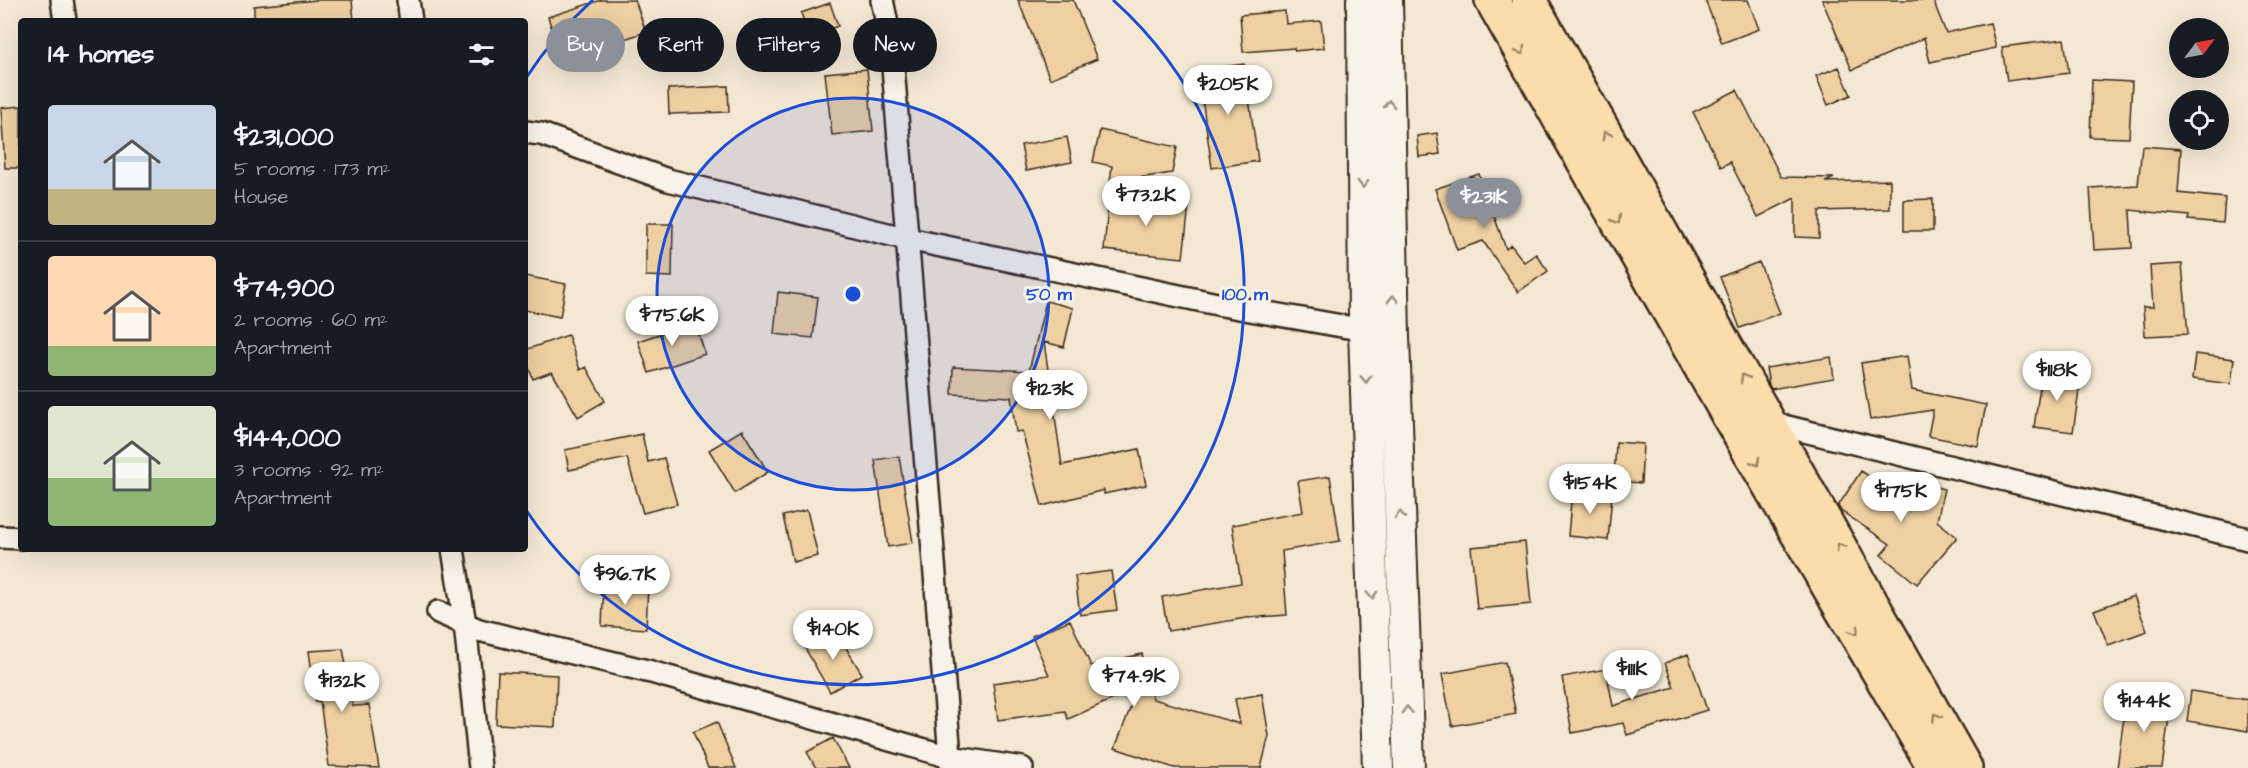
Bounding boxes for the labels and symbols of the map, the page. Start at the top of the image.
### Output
north arrow [2169,18,2229,78]
one-way arrow [1514,45,1525,55]
pin: $205K [1186,65,1270,116]
one-way arrow [1383,99,1395,108]
one-way arrow [1602,131,1613,141]
pin: $73.2K [1097,176,1195,227]
pin: $231K [1442,178,1526,229]
one-way arrow [1357,180,1369,189]
one-way arrow [1610,214,1622,224]
text: 50 m [1026,282,1073,307]
text: 100 m [1222,282,1269,307]
centre of rings [843,284,863,304]
one-way arrow [1387,294,1400,303]
pin: $75.6K [623,296,721,347]
pin: $118K [2015,351,2099,402]
pin: $123K [1008,370,1092,421]
one-way arrow [1739,374,1751,384]
one-way arrow [1359,375,1372,384]
one-way arrow [1749,456,1760,466]
pin: $154K [1548,464,1632,515]
pin: $175K [1859,472,1943,523]
one-way arrow [1394,510,1407,519]
one-way arrow [1836,543,1847,554]
pin: $96.7K [576,555,674,606]
one-way arrow [1366,591,1379,600]
pin: $140K [791,610,875,661]
one-way arrow [1847,625,1859,635]
pin: $111K [1590,650,1674,701]
pin: $74.9K [1085,657,1183,708]
pin: $132K [300,662,384,713]
pin: $144K [2102,682,2186,733]
one-way arrow [1401,705,1413,714]
one-way arrow [1932,713,1943,723]

